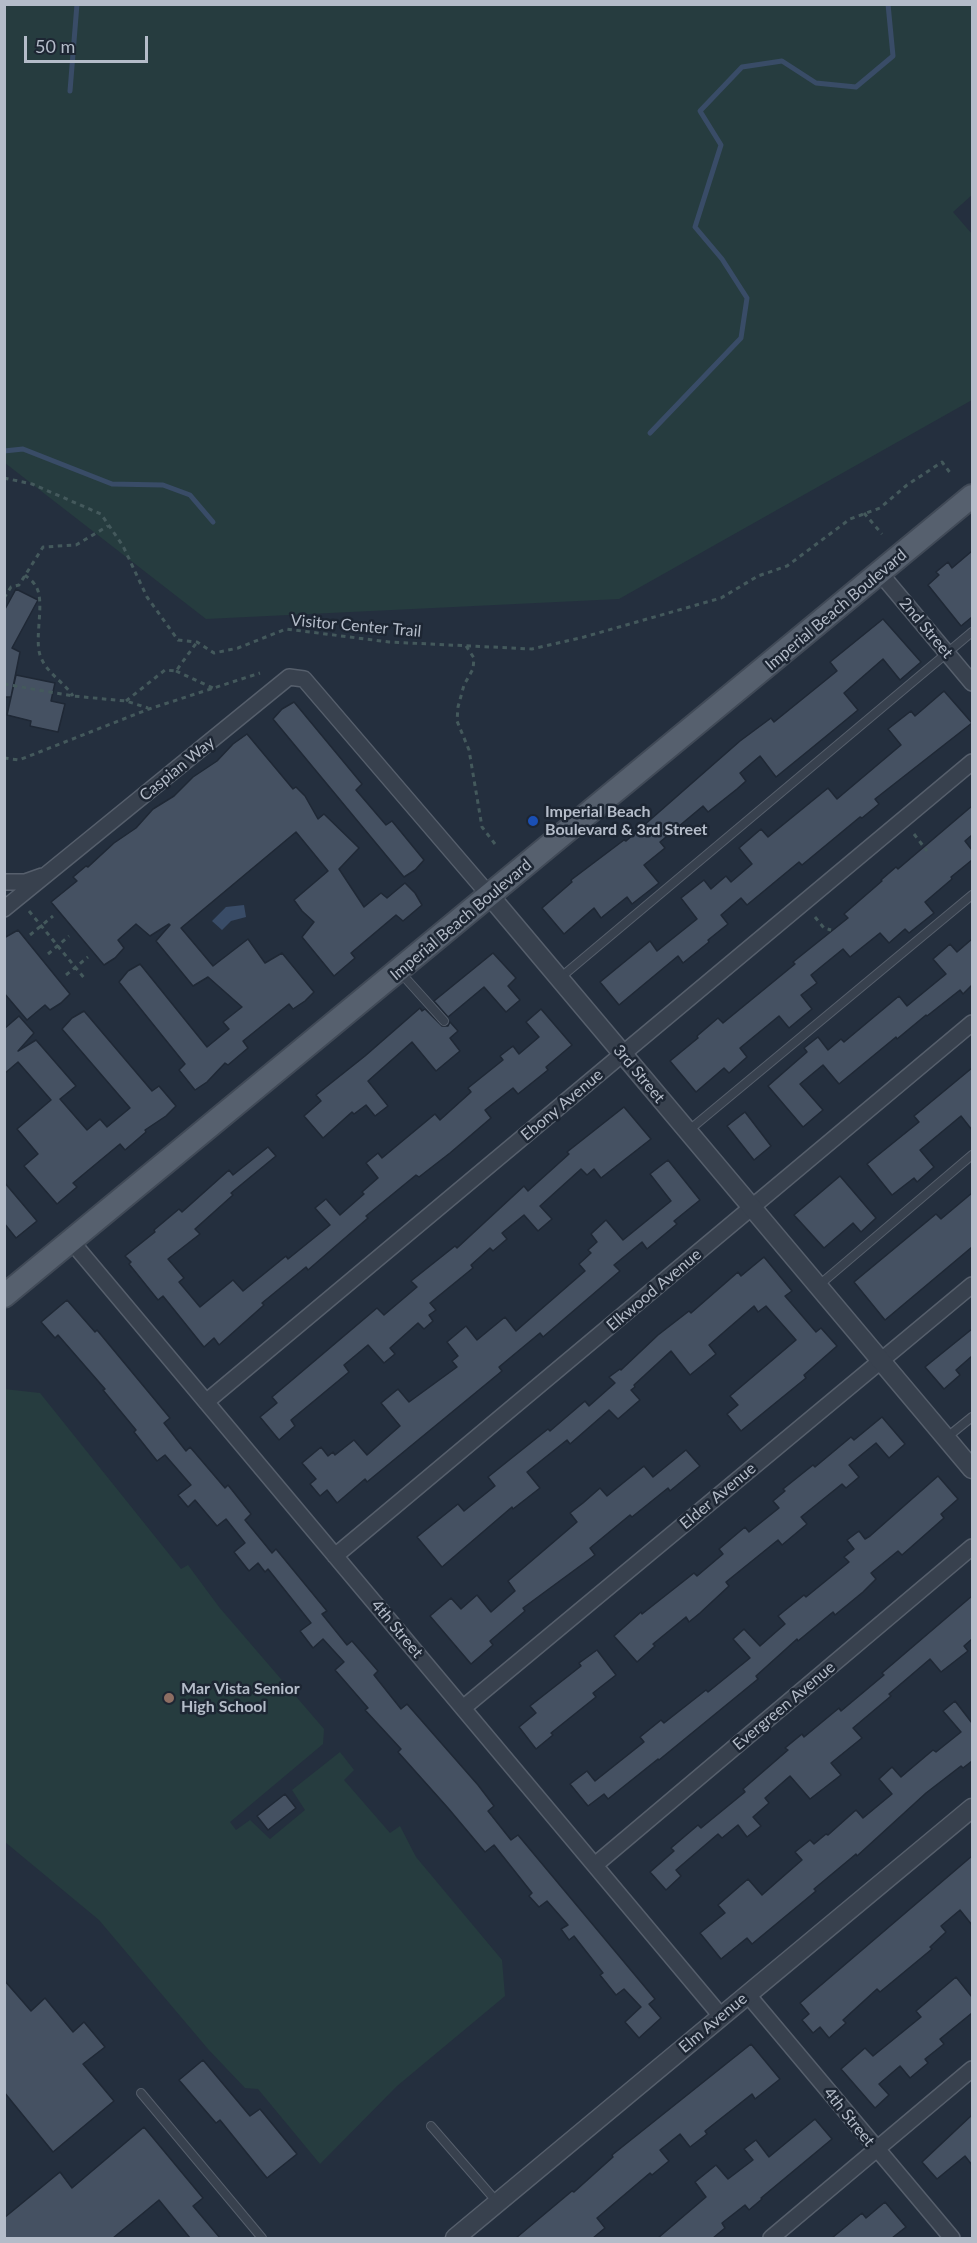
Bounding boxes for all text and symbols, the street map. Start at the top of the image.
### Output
scale bar [27,24,152,62]
text: 50 m [35,35,75,57]
street label: Imperial Beach Boulevard [761,545,911,675]
street label: 2nd Street [895,594,957,662]
street label: Visitor Center Trail [290,611,422,641]
street label: Caspian Way [136,733,218,805]
place label: Imperial Beach Boulevard & 3rd Street [545,802,708,840]
marker: Imperial Beach Boulevard & 3rd Street [526,814,540,828]
street label: Imperial Beach Boulevard [386,855,536,985]
street label: 3rd Street [609,1041,669,1107]
street label: Ebony Avenue [517,1065,607,1145]
street label: Elkwood Avenue [603,1245,705,1335]
street label: Elder Avenue [676,1459,760,1533]
street label: 4th Street [367,1596,427,1662]
street label: Evergreen Avenue [729,1658,839,1754]
place label: Mar Vista Senior High School [181,1679,300,1717]
marker: Mar Vista Senior High School [162,1691,176,1705]
street label: Elm Avenue [675,1989,751,2057]
street label: 4th Street [819,2084,879,2150]

